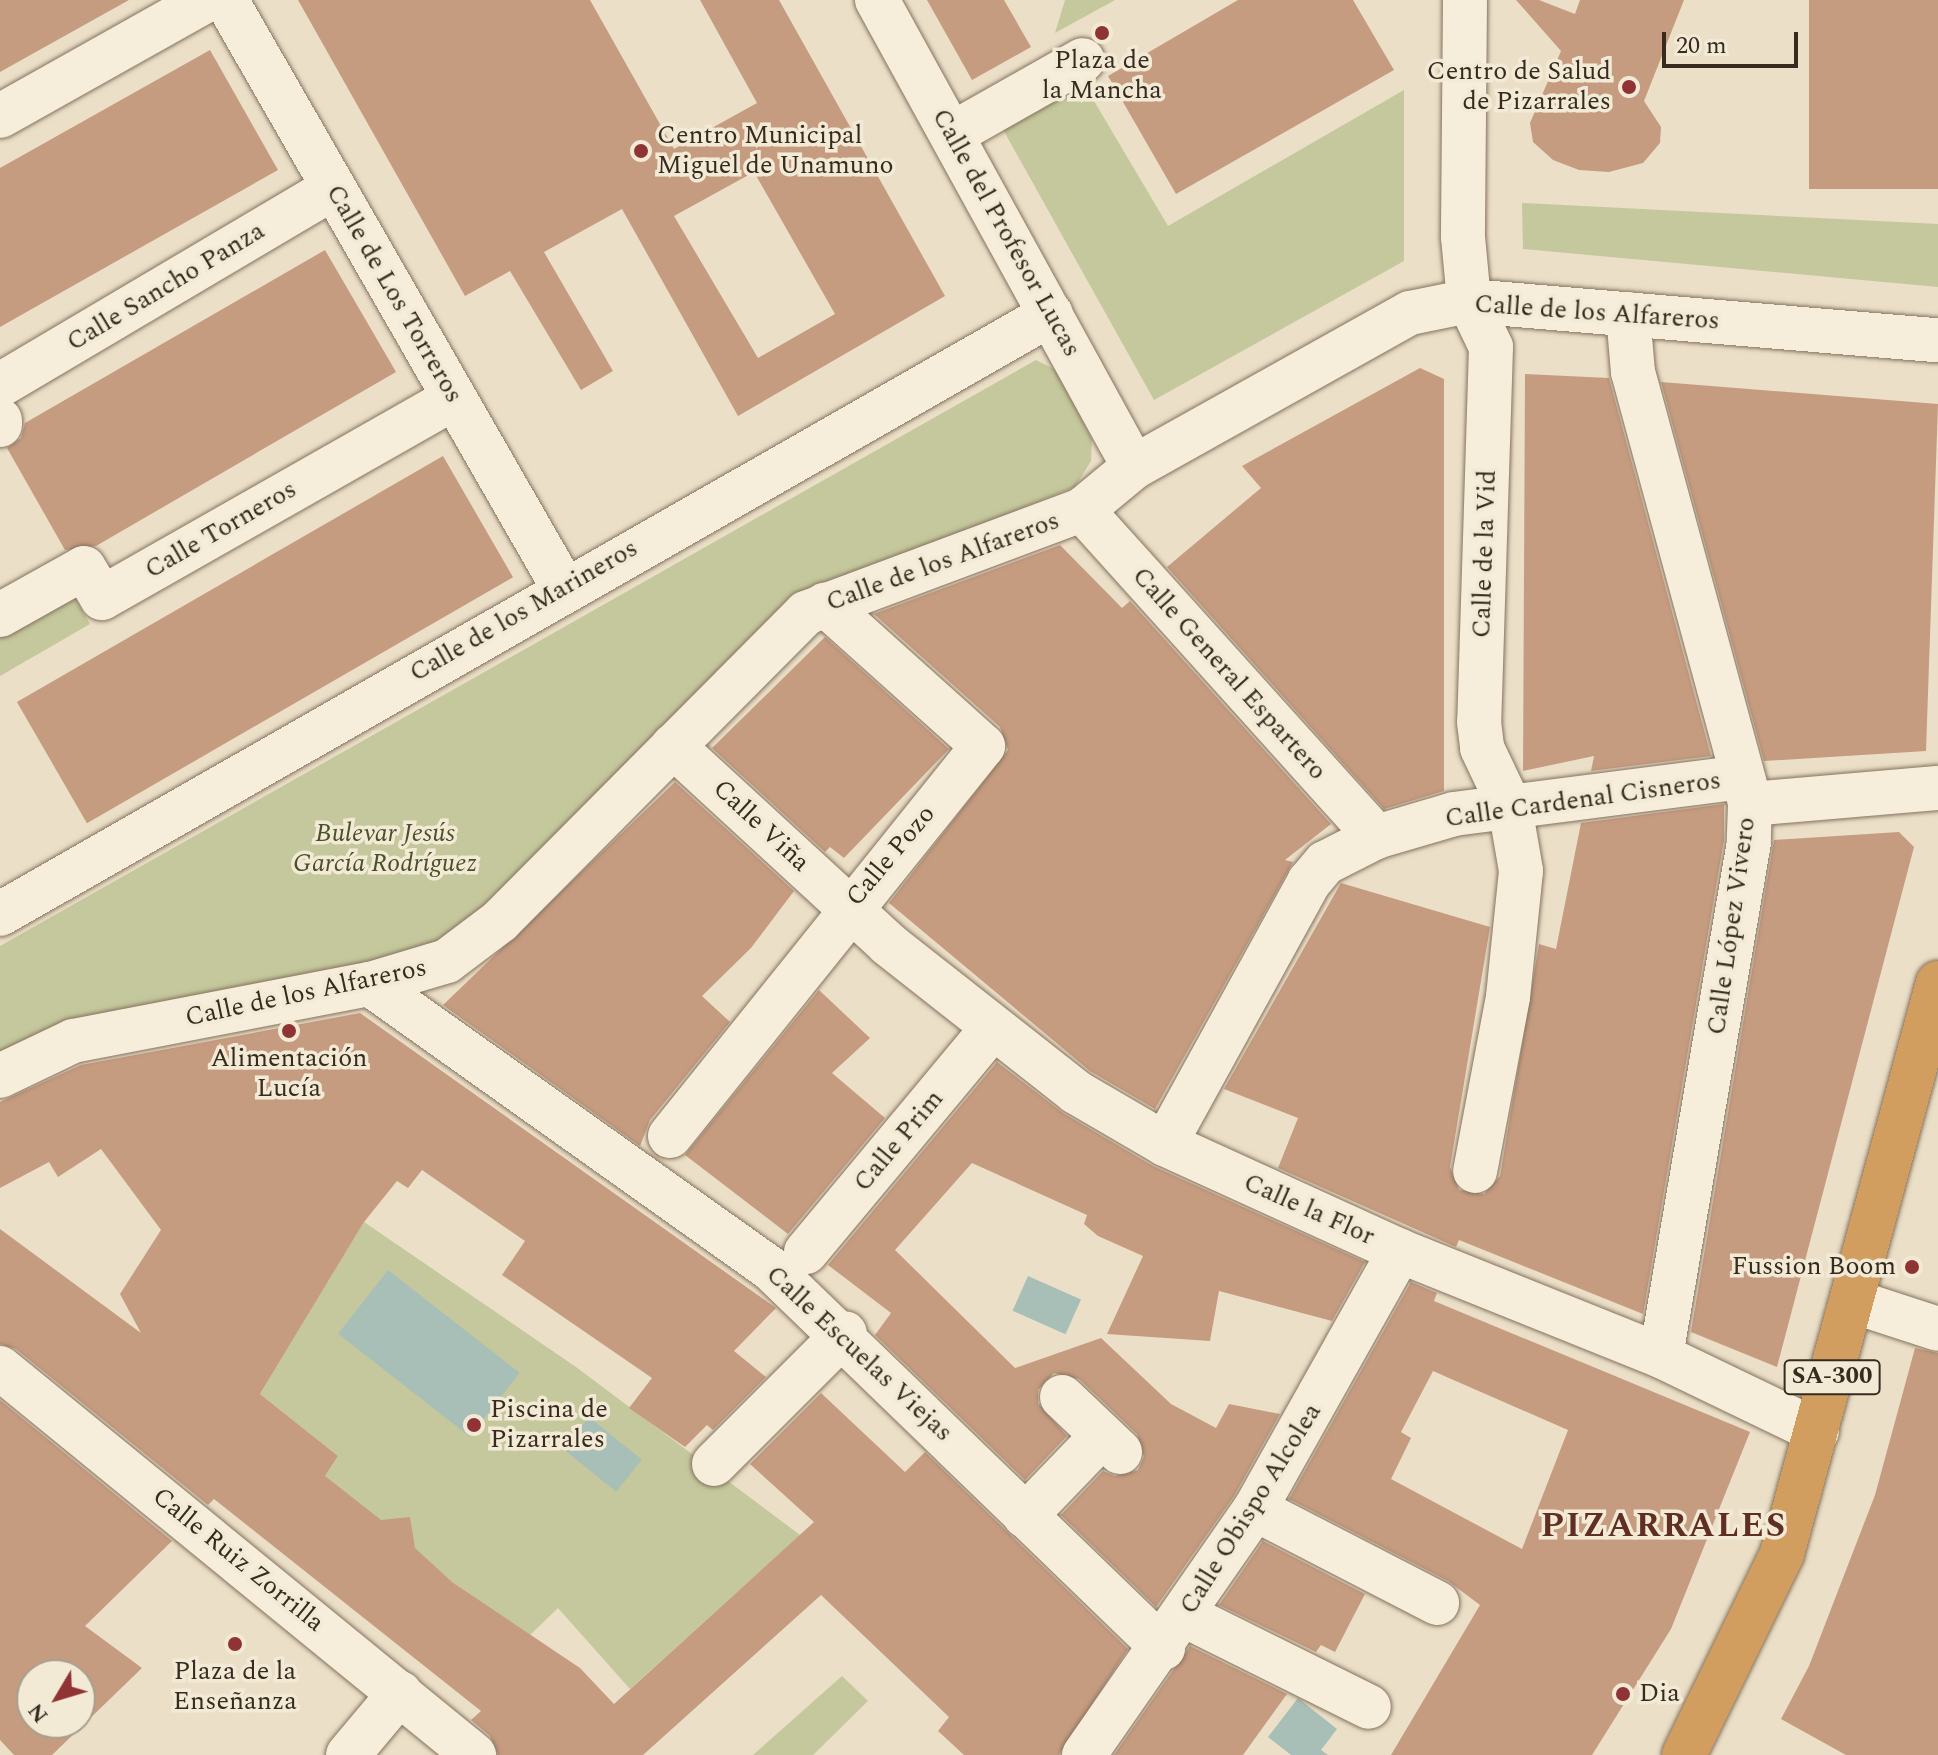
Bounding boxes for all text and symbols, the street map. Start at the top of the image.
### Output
scale bar [1666,16,1802,66]
marker: Plaza de la Mancha [1093,24,1111,42]
text: 20 m [1676,28,1727,64]
place label: Plaza de la Mancha [1042,45,1162,106]
place label: Centro de Salud de Pizarrales [1427,56,1611,118]
marker: Centro de Salud de Pizarrales [1618,76,1640,98]
street label: Calle del Profesor Lucas [925,104,1087,362]
place label: Centro Municipal Miguel de Unamuno [657,120,894,182]
marker: Centro Municipal Miguel de Unamuno [632,142,650,160]
street label: Calle de Los Torreros [319,179,469,409]
street label: Calle Sancho Panza [61,216,271,358]
street label: Calle de los Alfareros [1473,289,1721,337]
street label: Calle de la Vid [1466,469,1504,639]
street label: Calle Torneros [140,474,302,586]
street label: Calle de los Alfareros [822,505,1064,619]
street label: Calle de los Marineros [404,533,644,689]
street label: Calle General Espartero [1125,561,1333,787]
street label: Calle Cardenal Cisneros [1443,765,1723,835]
street label: Calle Viña [706,773,816,879]
street label: Calle Pozo [840,799,942,913]
street label: Calle López Vivero [1701,815,1763,1037]
park label: Bulevar Jesús García Rodríguez [293,818,477,880]
street label: Calle de los Alfareros [183,952,429,1034]
marker: Alimentación Lucía [280,1022,298,1040]
place label: Alimentación Lucía [211,1043,367,1104]
street label: Calle Prim [848,1084,950,1198]
street label: Calle la Flor [1239,1167,1379,1253]
place label: Fussion Boom [1732,1251,1896,1283]
marker: Fussion Boom [1903,1258,1921,1276]
street label: Calle Escuelas Viejas [759,1259,959,1449]
road number: SA-300 [1782,1357,1882,1397]
place label: Piscina de Pizarrales [490,1394,608,1456]
street label: Calle Obispo Alcolea [1173,1398,1329,1620]
marker: Piscina de Pizarrales [465,1416,483,1434]
street label: Calle Ruiz Zorrilla [146,1481,330,1639]
district label: PIZARRALES [1541,1507,1787,1547]
marker: Plaza de la Enseñanza [226,1635,244,1653]
place label: Plaza de la Enseñanza [173,1656,297,1718]
north arrow [16,1659,96,1739]
place label: Dia [1639,1678,1680,1710]
marker: Dia [1614,1685,1632,1703]
text: N [20,1696,57,1730]

